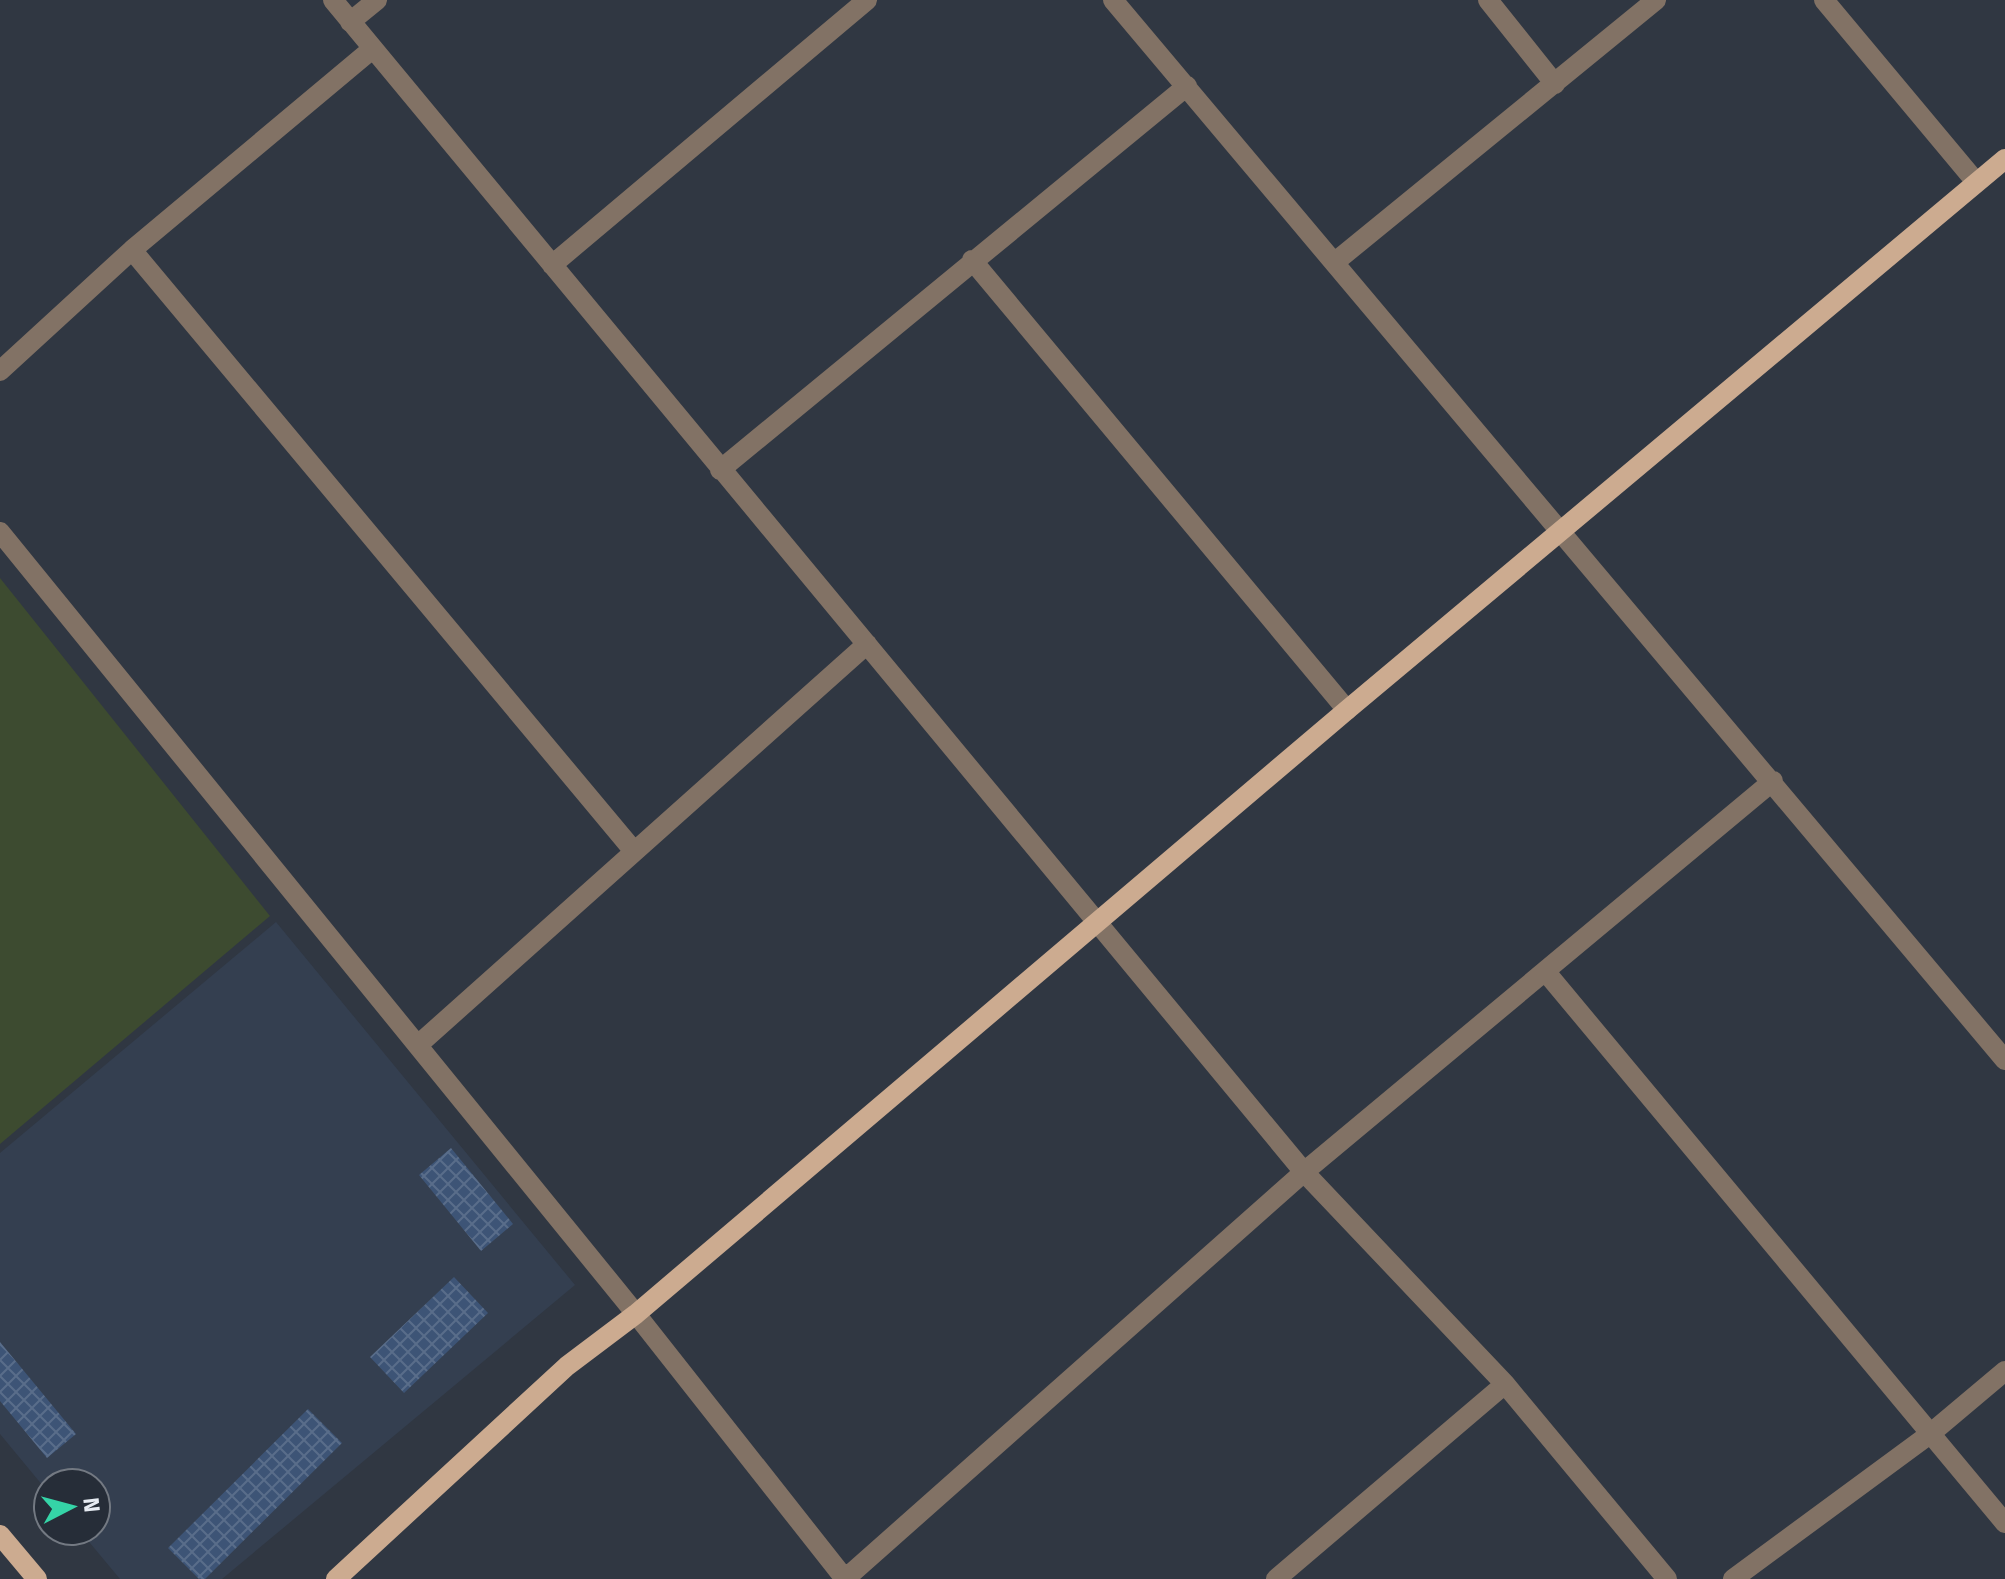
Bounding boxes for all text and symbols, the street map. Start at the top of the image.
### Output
north arrow [32,1467,112,1547]
text: N [77,1496,106,1514]

